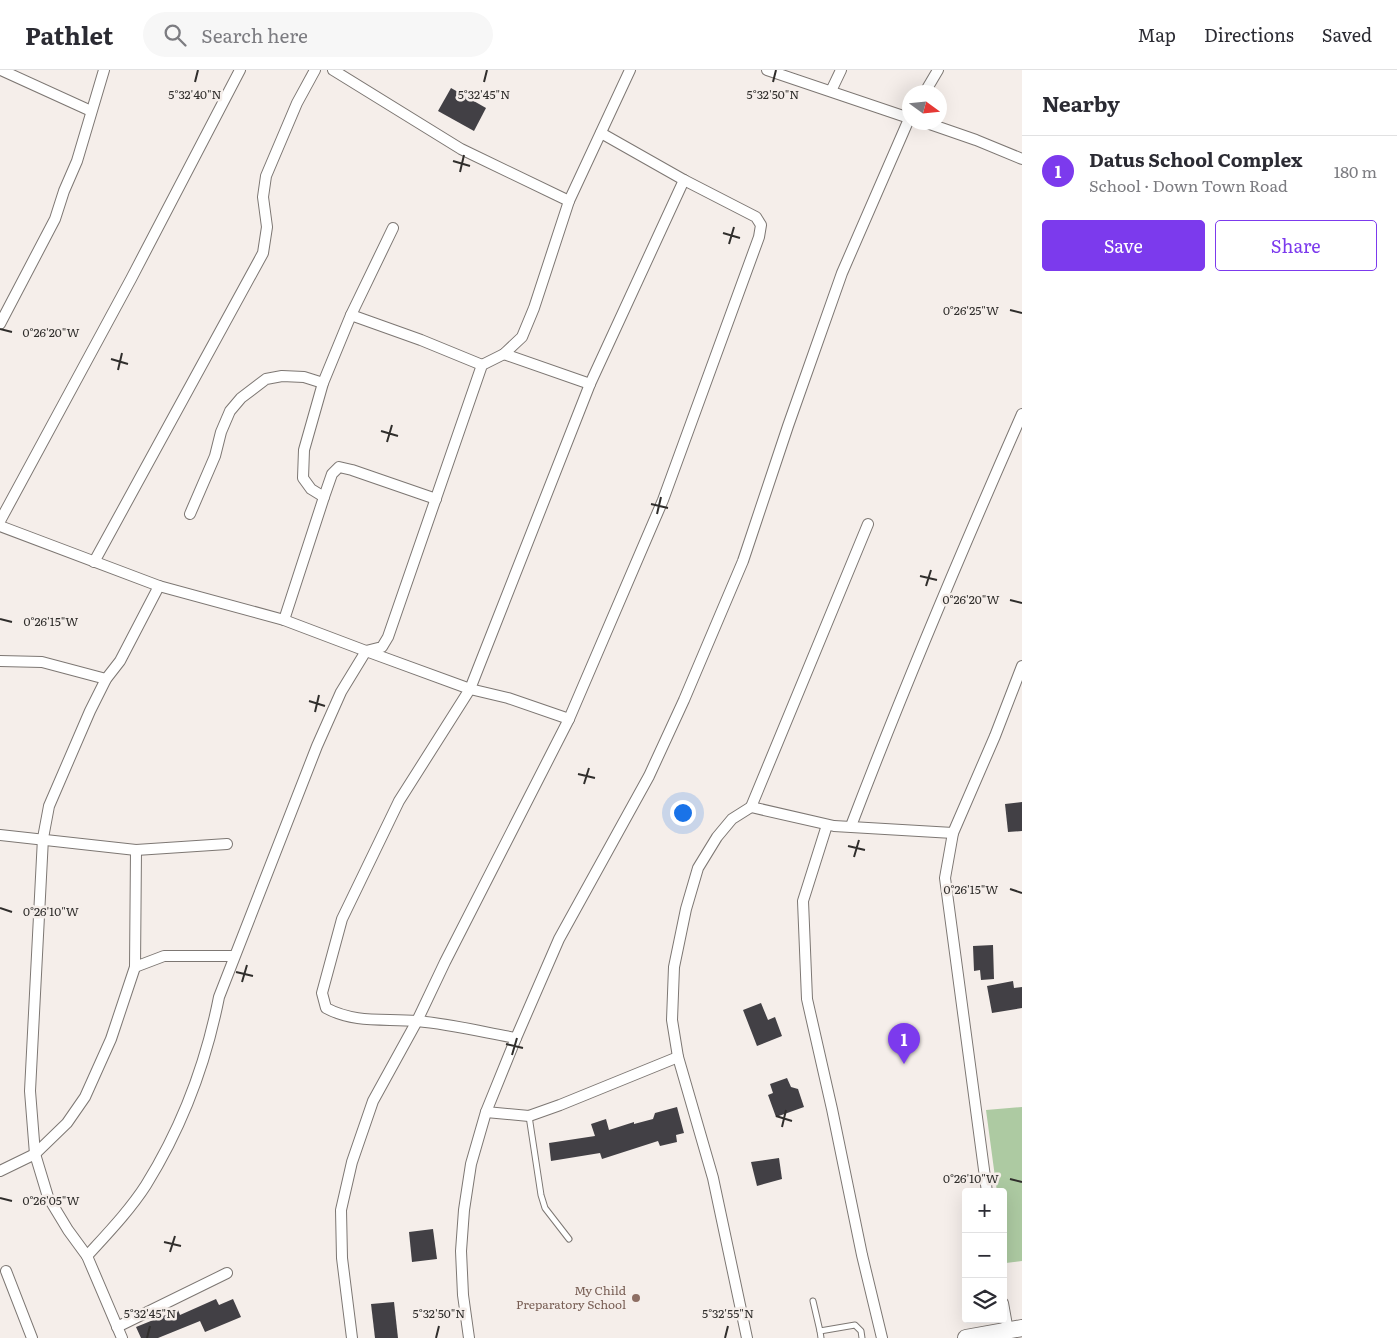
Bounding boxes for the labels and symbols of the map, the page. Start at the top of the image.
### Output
text: 5°32'40"N [168,85,222,103]
text: 5°32'45"N [458,85,510,103]
text: 5°32'50"N [747,85,799,103]
north arrow [902,85,947,130]
text: 0°26'25"W [943,301,999,319]
text: 0°26'20"W [23,323,80,341]
text: 0°26'20"W [943,590,1000,608]
text: 0°26'15"W [24,612,78,630]
your location [670,800,696,826]
text: 0°26'15"W [944,880,998,898]
text: 0°26'10"W [23,902,79,920]
pin: 1 [888,1023,920,1064]
text: 0°26'10"W [943,1169,999,1187]
text: 0°26'05"W [22,1191,80,1209]
place label: My Child Preparatory School [516,1281,627,1313]
marker: My Child Preparatory School [630,1292,642,1304]
text: 5°32'45"N [124,1304,176,1322]
text: 5°32'50"N [413,1304,465,1322]
text: 5°32'55"N [702,1304,754,1322]

